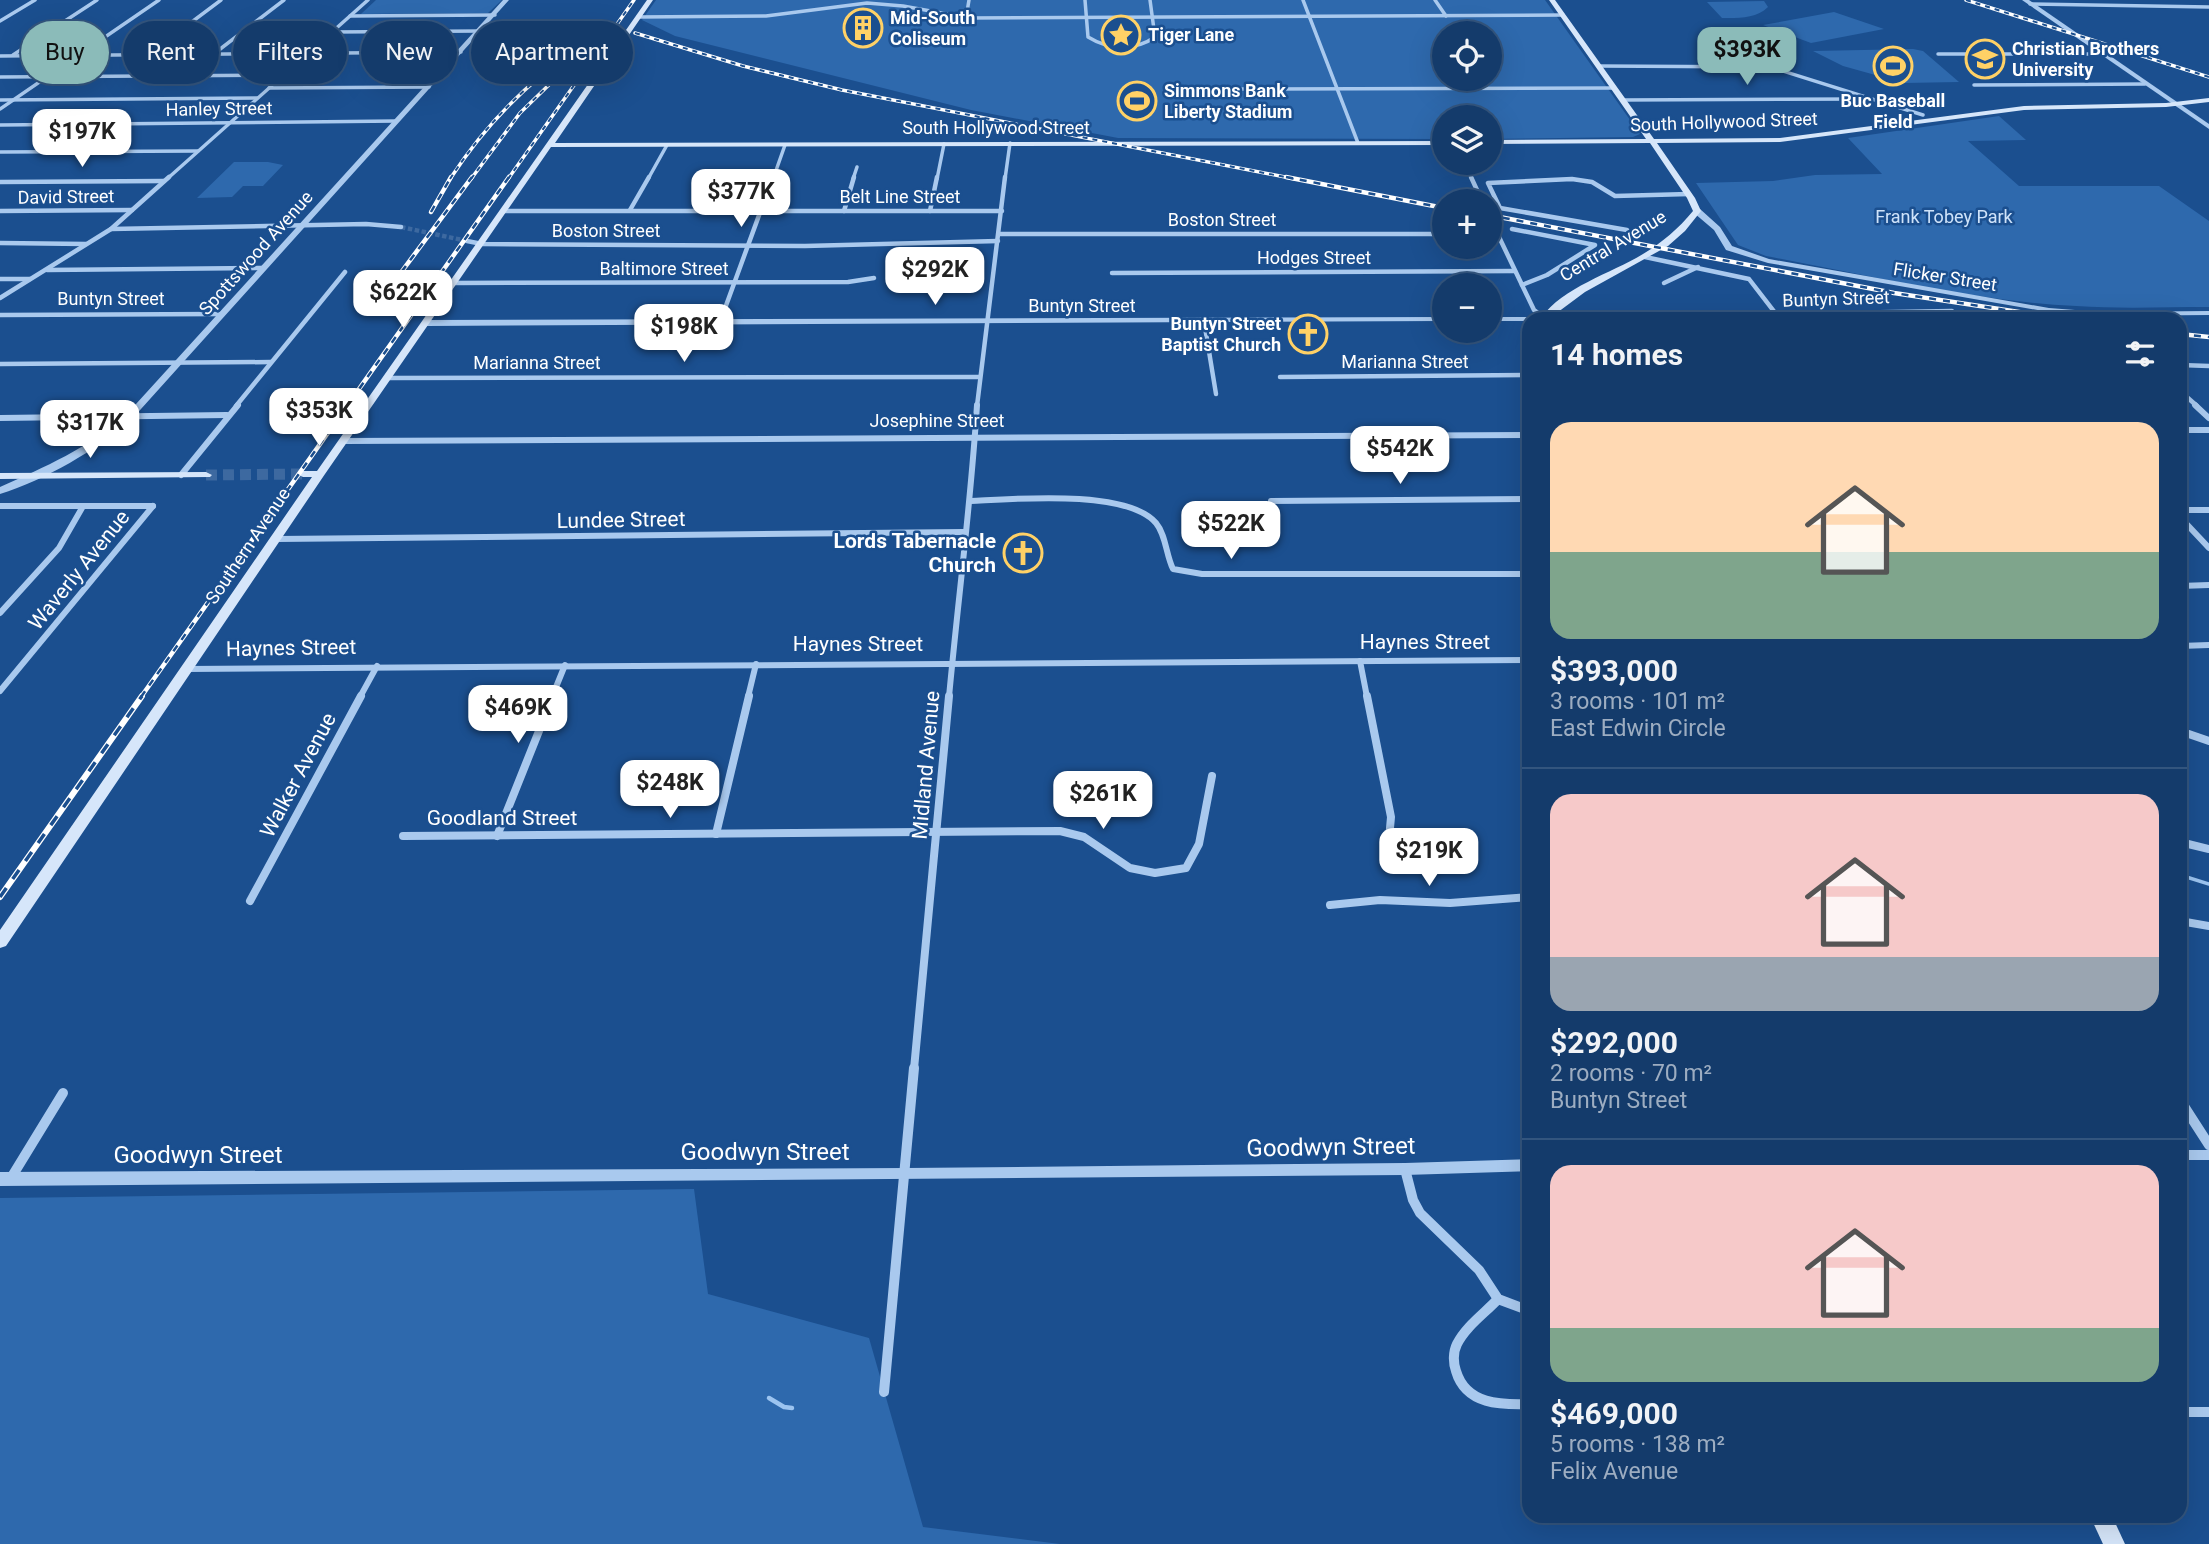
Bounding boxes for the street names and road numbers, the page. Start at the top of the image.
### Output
street label: Hanley Street [165,97,273,120]
street label: South Hollywood Street [1630,108,1818,135]
street label: South Hollywood Street [902,117,1090,138]
street label: David Street [17,185,115,208]
street label: Spottswood Avenue [194,186,317,319]
street label: Belt Line Street [840,186,961,207]
street label: Central Avenue [1556,206,1670,286]
street label: Boston Street [1168,209,1276,230]
street label: Boston Street [552,220,660,241]
street label: Hodges Street [1257,247,1371,268]
street label: Baltimore Street [599,258,729,279]
street label: Flicker Street [1892,258,1999,295]
street label: Buntyn Street [1782,286,1890,311]
street label: Buntyn Street [57,288,165,309]
street label: Buntyn Street [1028,295,1136,316]
street label: Marianna Street [1341,351,1469,372]
street label: Marianna Street [473,352,601,373]
street label: Josephine Street [870,410,1005,431]
street label: Southern Avenue [201,484,294,608]
street label: Waverly Avenue [23,505,135,635]
street label: Lundee Street [556,507,686,533]
street label: Haynes Street [1360,630,1490,654]
street label: Haynes Street [793,632,923,656]
street label: Haynes Street [226,635,357,661]
street label: Midland Avenue [908,690,944,840]
street label: Walker Avenue [255,709,341,841]
street label: Goodland Street [427,806,577,830]
street label: Goodwyn Street [1246,1132,1416,1162]
street label: Goodwyn Street [680,1138,850,1166]
street label: Goodwyn Street [113,1141,283,1169]

